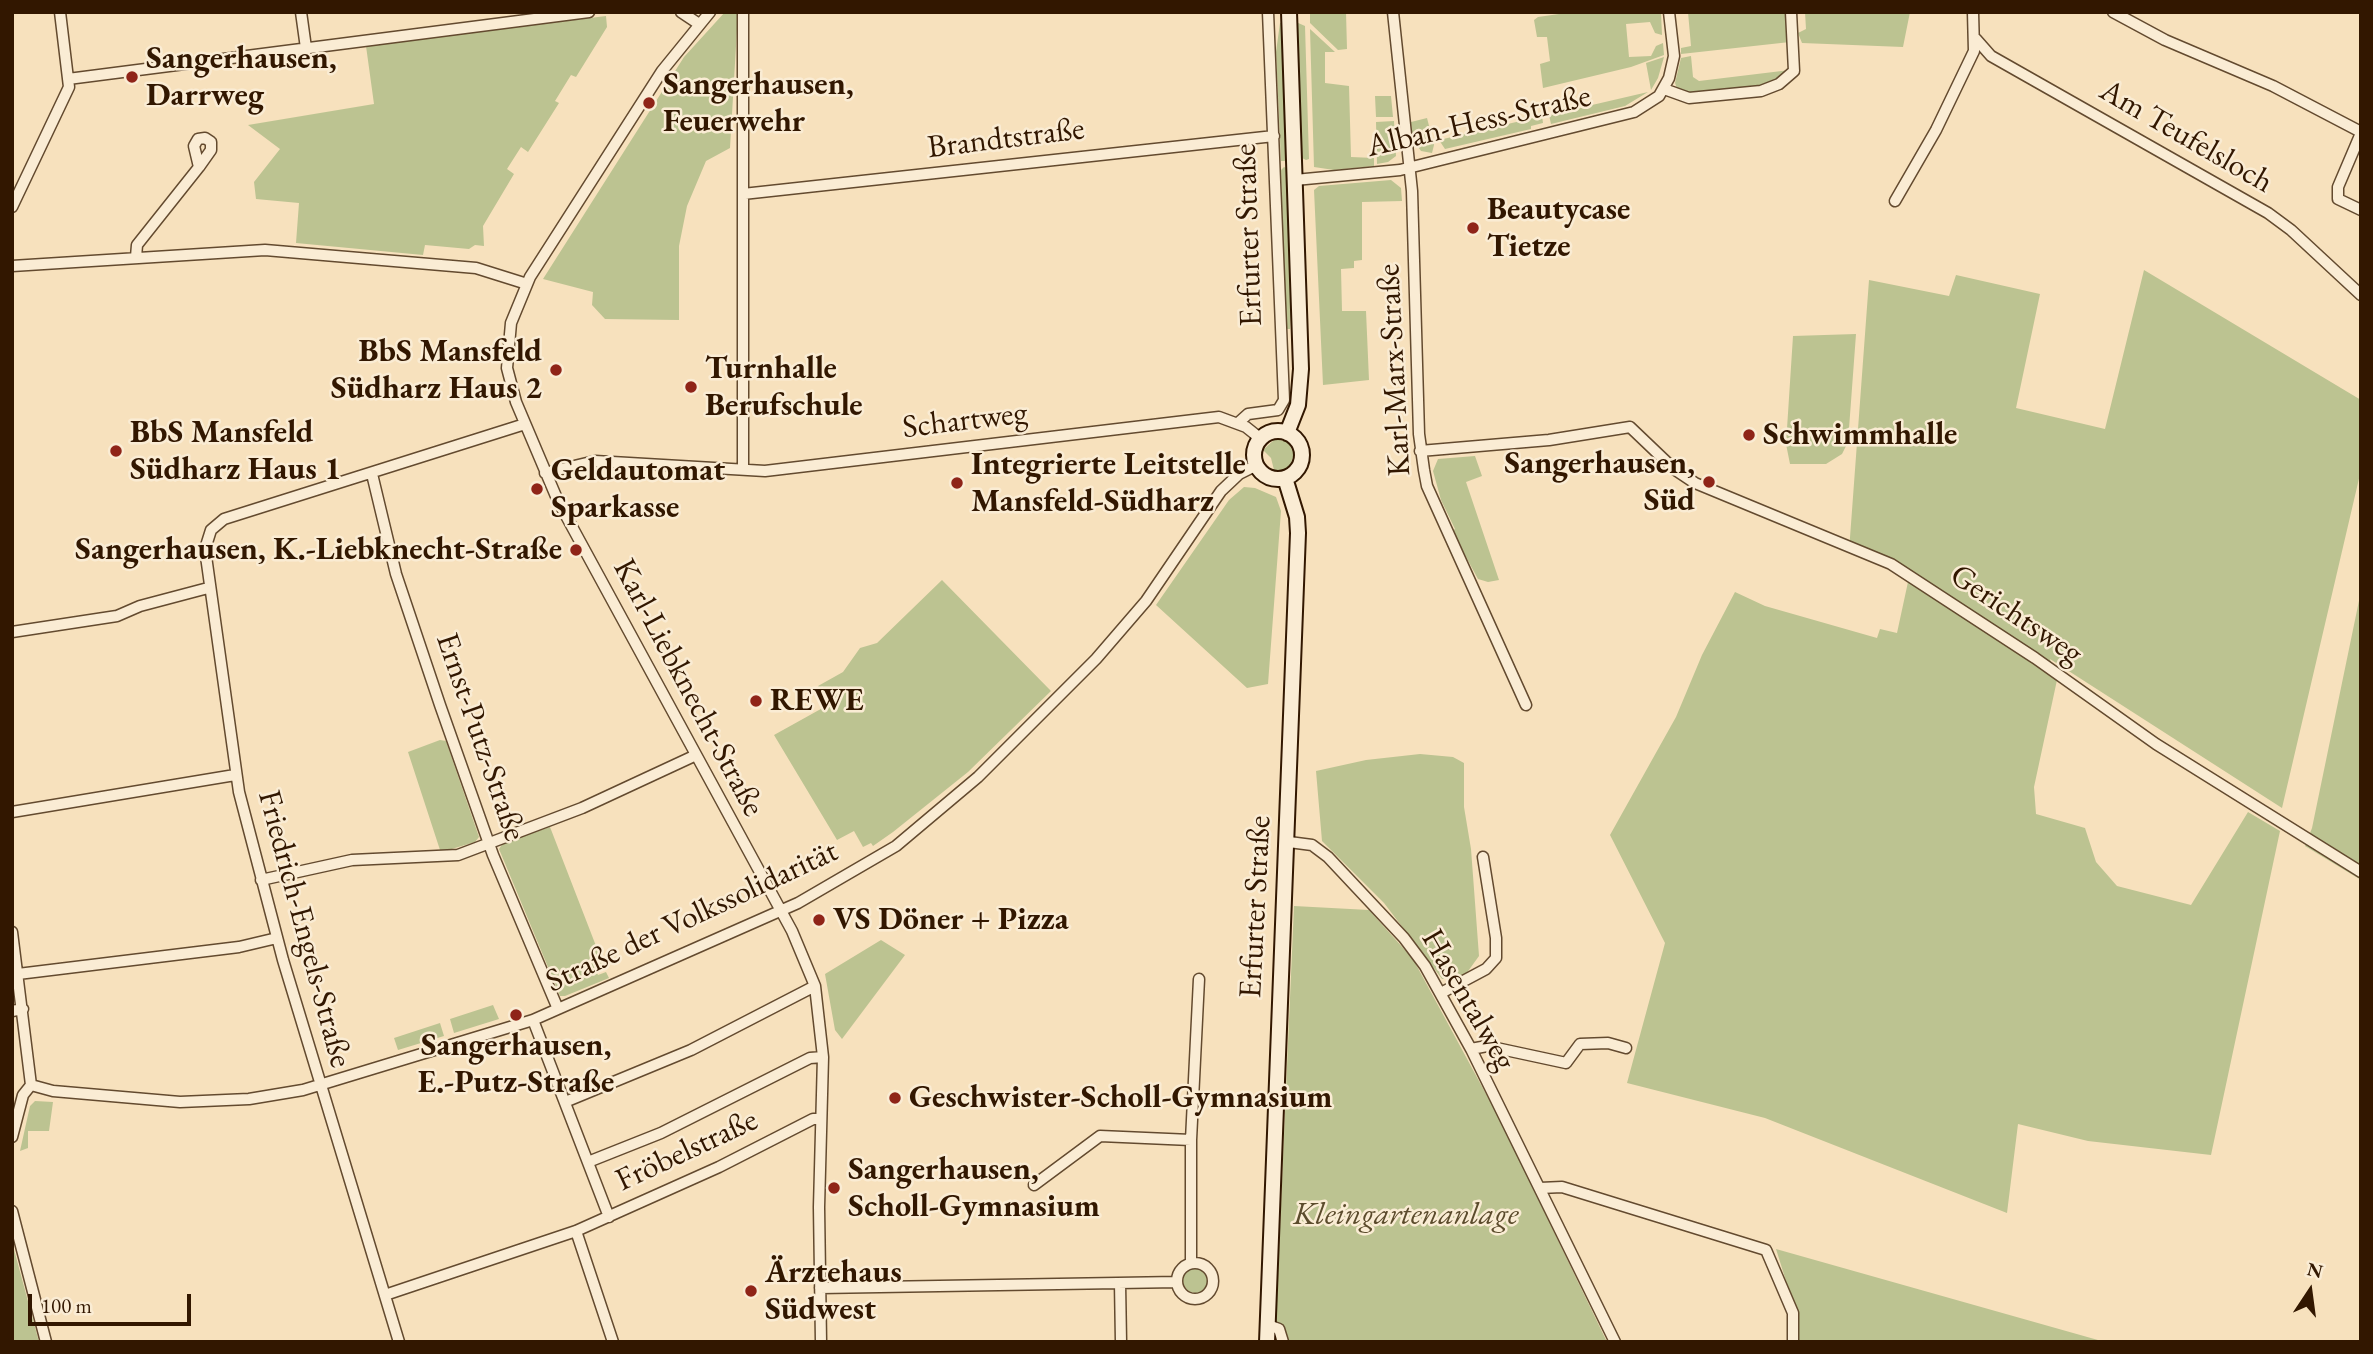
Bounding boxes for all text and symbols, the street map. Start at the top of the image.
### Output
place label: Sangerhausen, Darrweg [146,40,337,115]
place label: Sangerhausen, Feuerwehr [663,66,854,141]
marker: Sangerhausen, Darrweg [124,69,140,85]
street label: Am Teufelsloch [2092,72,2280,202]
street label: Alban-Hess-Straße [1363,78,1595,166]
marker: Sangerhausen, Feuerwehr [641,95,657,111]
street label: Brandtstraße [925,110,1087,168]
street label: Erfurter Straße [1227,143,1271,327]
place label: Beautycase Tietze [1487,191,1630,266]
marker: Beautycase Tietze [1465,220,1481,236]
street label: Karl-Marx-Straße [1370,263,1420,477]
place label: BbS Mansfeld Südharz Haus 2 [331,333,542,408]
place label: Turnhalle Berufschule [705,350,863,425]
marker: BbS Mansfeld Südharz Haus 2 [548,362,564,378]
marker: Turnhalle Berufschule [683,379,699,395]
street label: Schartweg [900,394,1030,448]
place label: BbS Mansfeld Südharz Haus 1 [130,414,341,489]
place label: Schwimmhalle [1763,416,1957,454]
marker: Schwimmhalle [1741,427,1757,443]
marker: BbS Mansfeld Südharz Haus 1 [108,443,124,459]
place label: Sangerhausen, Süd [1504,445,1695,520]
place label: Integrierte Leitstelle Mansfeld-Südharz [971,446,1246,521]
place label: Geldautomat Sparkasse [551,452,725,527]
marker: Sangerhausen, Süd [1701,474,1717,490]
marker: Integrierte Leitstelle Mansfeld-Südharz [949,475,965,491]
marker: Geldautomat Sparkasse [529,481,545,497]
place label: Sangerhausen, K.-Liebknecht-Straße [75,531,562,569]
marker: Sangerhausen, K.-Liebknecht-Straße [568,542,584,558]
street label: Karl-Liebknecht-Straße [604,553,772,823]
street label: Gerichtsweg [1942,557,2090,673]
street label: Ernst-Putz-Straße [426,628,534,846]
place label: REWE [770,682,864,720]
marker: REWE [748,693,764,709]
street label: Friedrich-Engels-Straße [249,786,359,1072]
street label: Erfurter Straße [1232,815,1280,999]
street label: Straße der Volkssolidarität [540,833,844,1001]
place label: VS Döner + Pizza [833,901,1069,939]
marker: VS Döner + Pizza [811,912,827,928]
street label: Hasentalweg [1412,923,1524,1077]
marker: Sangerhausen, E.-Putz-Straße [508,1007,524,1023]
place label: Sangerhausen, E.-Putz-Straße [418,1027,614,1102]
place label: Geschwister-Scholl-Gymnasium [909,1079,1332,1117]
marker: Geschwister-Scholl-Gymnasium [887,1090,903,1106]
street label: Fröbelstraße [610,1101,764,1201]
place label: Sangerhausen, Scholl-Gymnasium [848,1151,1100,1226]
marker: Sangerhausen, Scholl-Gymnasium [826,1180,842,1196]
park label: Kleingartenanlage [1293,1196,1519,1234]
place label: Ärztehaus Südwest [765,1254,902,1329]
north arrow [2275,1256,2345,1326]
text: N [2305,1256,2325,1284]
scale bar [32,1280,194,1324]
marker: Ärztehaus Südwest [743,1283,759,1299]
text: 100 m [41,1292,92,1319]

